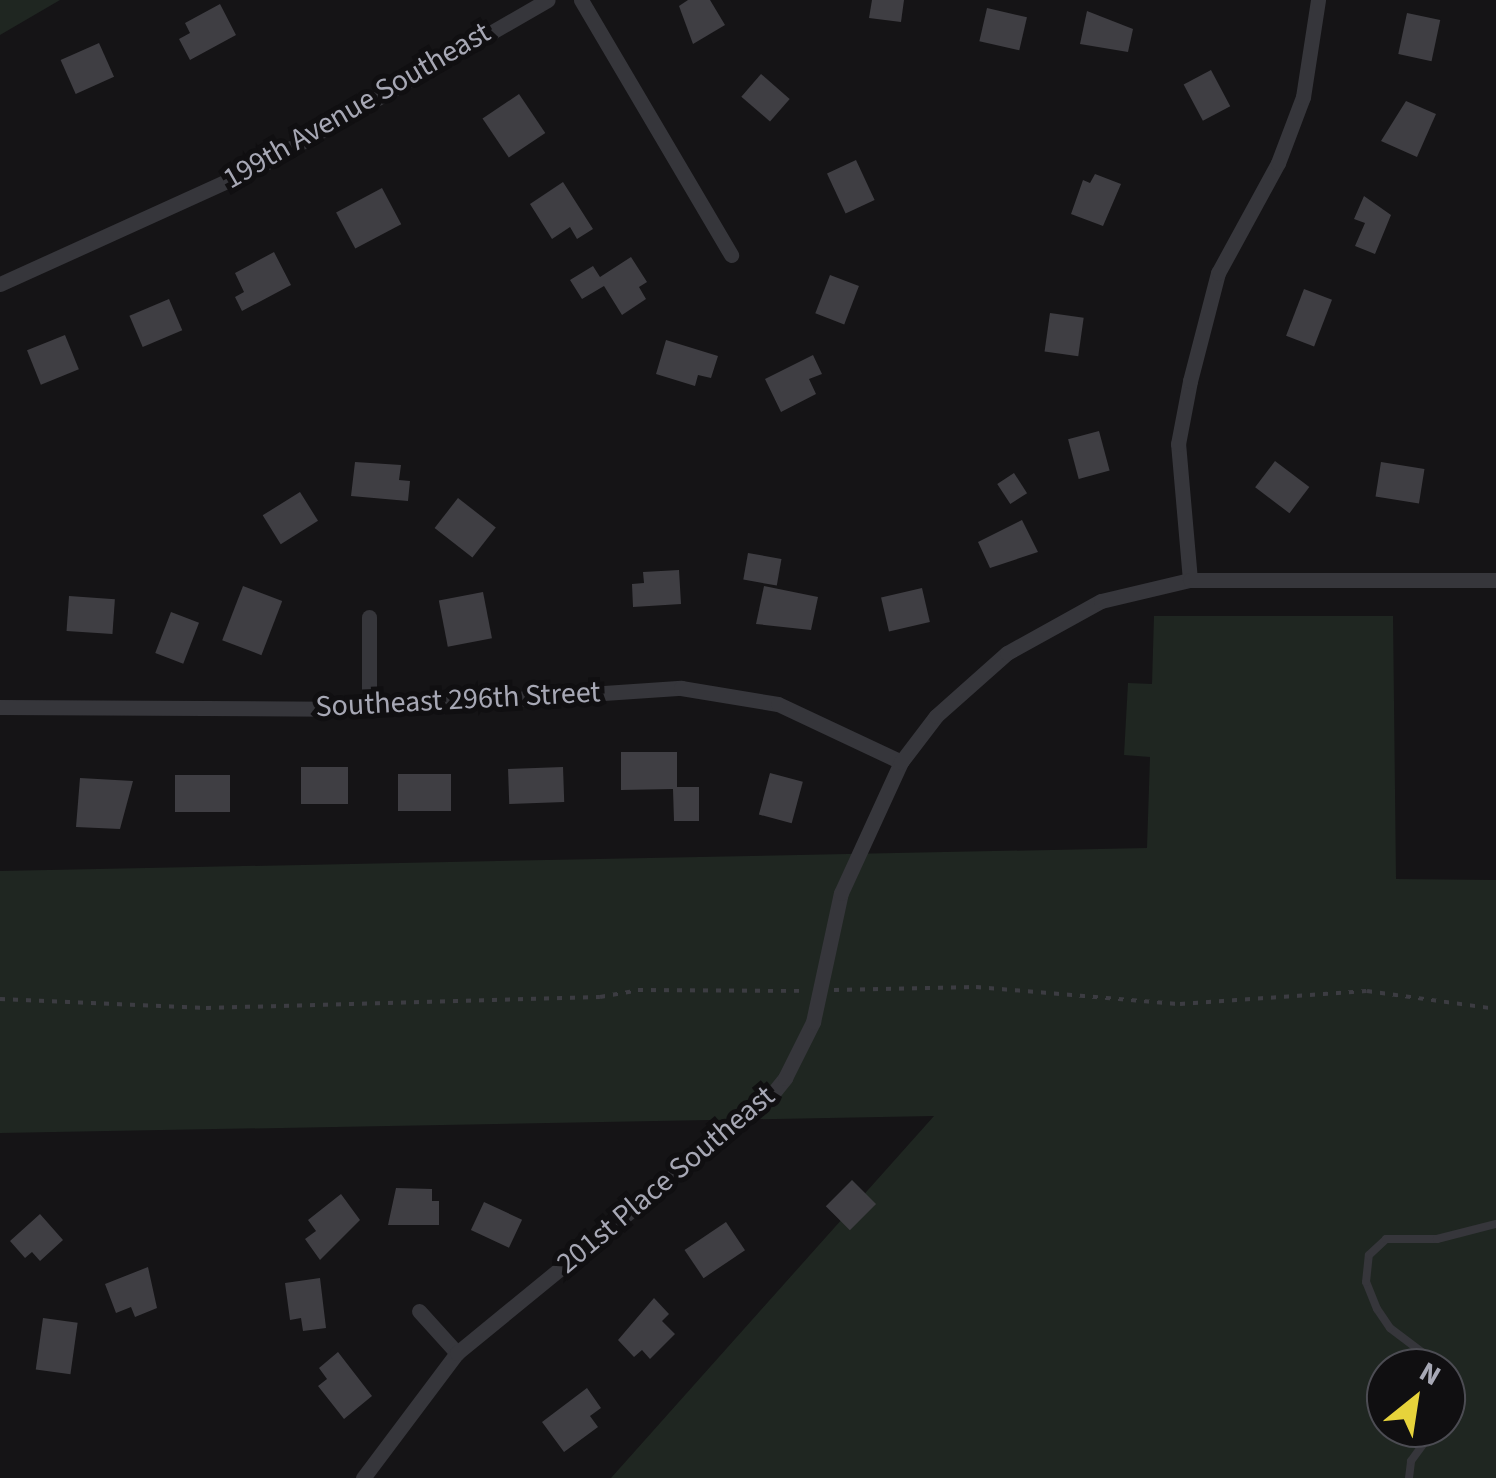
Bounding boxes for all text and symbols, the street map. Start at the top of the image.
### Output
street label: 199th Avenue Southeast [217,15,497,197]
street label: Southeast 296th Street [315,675,601,725]
street label: 201st Place Southeast [550,1078,782,1282]
north arrow [1366,1348,1466,1448]
text: N [1412,1352,1448,1396]

